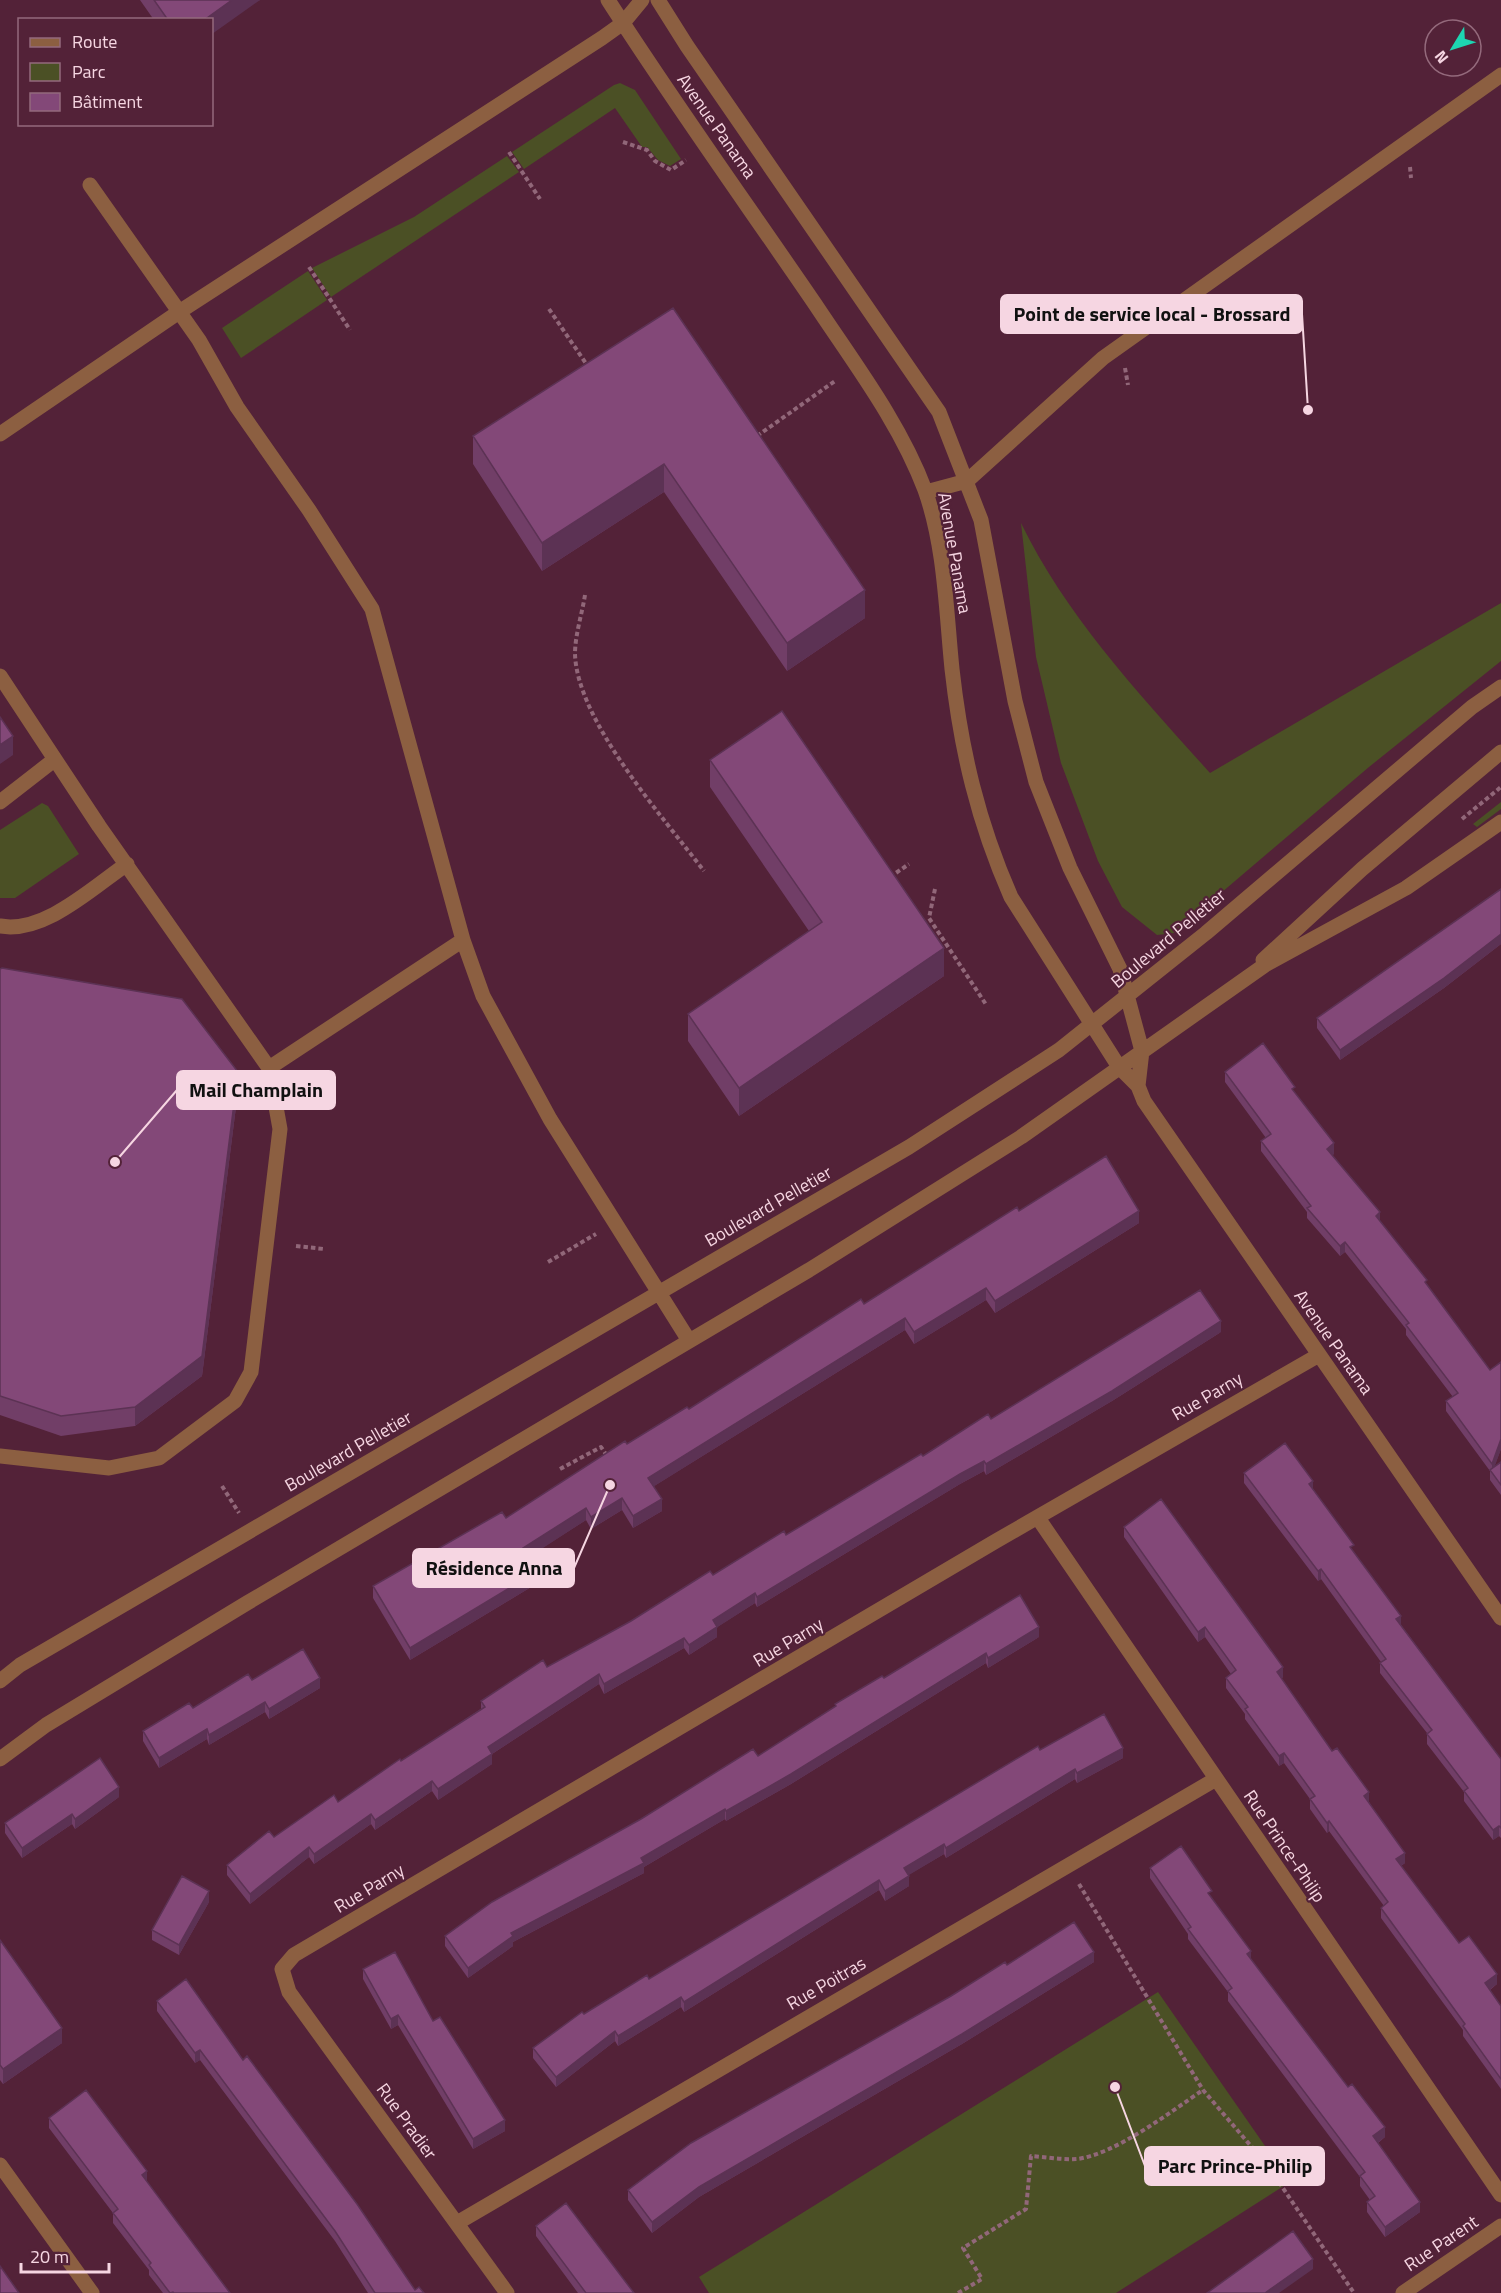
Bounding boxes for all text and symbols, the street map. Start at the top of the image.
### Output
legend [18,18,213,126]
north arrow [1423,18,1483,78]
text: Route [72,28,117,55]
text: N [1428,45,1454,69]
text: Parc [72,58,106,85]
street label: Avenue Panama [671,68,763,184]
text: Bâtiment [72,88,143,115]
callout: Point de service local - Brossard [1001,295,1302,333]
text: Point de service local - Brossard [1014,298,1290,329]
street label: Avenue Panama [931,490,979,616]
street label: Boulevard Pelletier [1105,882,1231,994]
callout: Mail Champlain [177,1071,335,1109]
text: Mail Champlain [189,1074,323,1105]
street label: Boulevard Pelletier [699,1159,837,1253]
street label: Avenue Panama [1288,1284,1380,1400]
street label: Rue Parny [1167,1365,1248,1427]
street label: Boulevard Pelletier [279,1404,417,1498]
callout: Résidence Anna [413,1549,574,1587]
text: Résidence Anna [425,1552,563,1583]
street label: Rue Parny [748,1610,829,1674]
street label: Rue Prince-Philip [1237,1784,1333,1908]
street label: Rue Parny [329,1856,410,1920]
street label: Rue Poitras [781,1949,871,2017]
street label: Rue Pradier [370,2077,444,2165]
callout: Parc Prince-Philip [1145,2147,1324,2185]
text: Parc Prince-Philip [1158,2150,1312,2181]
street label: Rue Parent [1399,2208,1484,2278]
scale bar [21,2236,110,2274]
text: 20 m [30,2243,69,2270]

